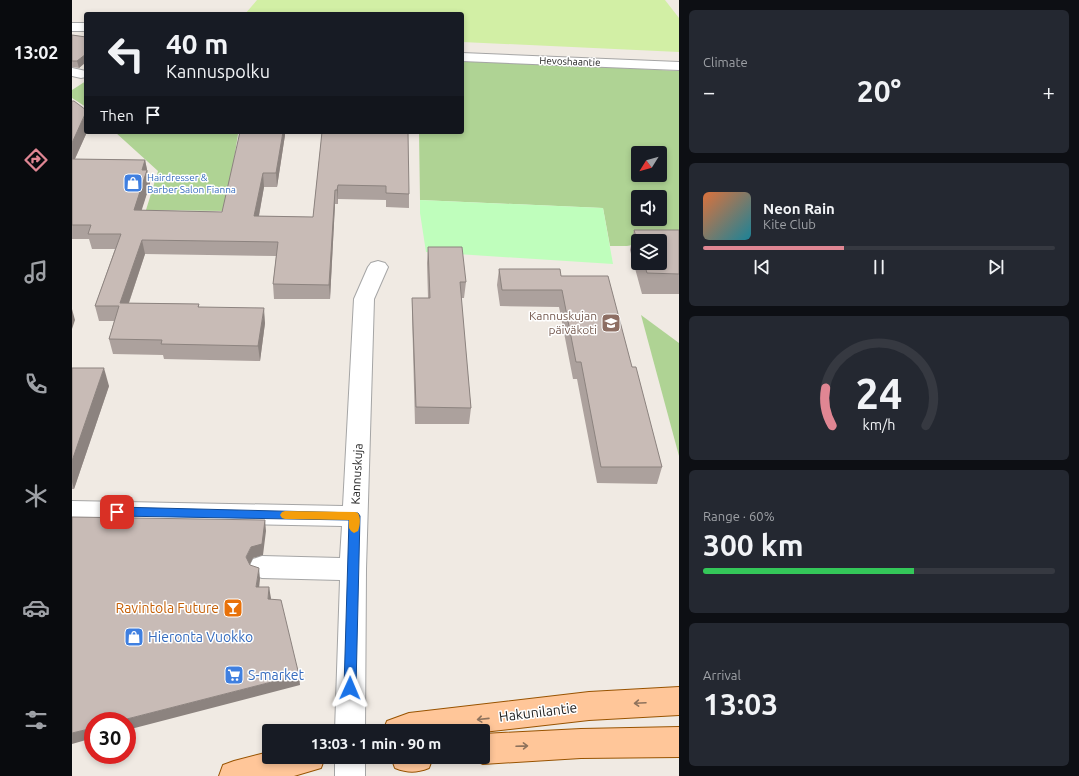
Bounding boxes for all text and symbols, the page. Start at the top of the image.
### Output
icon: left [100,28,152,80]
text: 40 m [166,28,228,59]
text: 13:02 [13,42,59,62]
street label: Hevoshaantie [539,55,601,68]
text: Climate [703,55,748,69]
text: Kannuspolku [166,61,270,81]
text: 20° [857,74,901,108]
text: − [703,79,715,104]
text: + [1043,79,1055,104]
icon: arrive [142,104,164,126]
text: Then [100,107,134,124]
icon: directions [22,146,50,174]
north arrow [631,146,667,182]
map controls [631,146,667,270]
shop icon: Hairdresser & Barber Salon Fianna [122,172,144,194]
place label: Hairdresser & Barber Salon Fianna [147,172,236,195]
button: sound [631,190,667,226]
text: Neon Rain [763,200,835,217]
text: Kite Club [763,217,816,231]
button: layers [631,234,667,270]
icon: previous [751,256,773,278]
icon: pause [868,256,890,278]
icon: next [985,256,1007,278]
icon: music [22,258,50,286]
place label: Kannuskujan päiväkoti [529,309,597,336]
school or university icon: Kannuskujan päiväkoti [600,312,622,334]
icon: phone [22,370,50,398]
text: 24 [856,370,902,417]
text: km/h [863,417,895,433]
street label: Kannuskuja [348,443,365,505]
icon: climate [22,482,50,510]
pin [100,495,134,529]
icon: arrive [106,501,128,523]
text: Range · 60% [703,509,775,523]
text: 300 km [703,528,804,562]
icon: car [22,594,50,622]
bar icon: Ravintola Future [222,597,244,619]
place label: Ravintola Future [115,600,219,616]
shop icon: Hieronta Vuokko [123,626,145,648]
place label: Hieronta Vuokko [148,629,253,645]
supermarket icon: S-market [223,664,245,686]
place label: S-market [248,667,305,683]
position arrow [329,667,371,709]
text: Arrival [703,668,741,682]
text: 13:03 [703,687,778,721]
street label: Hakunilantie [498,699,578,725]
one-way arrow [634,699,647,706]
icon: filters [22,706,50,734]
speed limit sign: 30 [84,712,136,764]
one-way arrow [477,715,490,723]
text: 13:03 · 1 min · 90 m [311,735,441,752]
one-way arrow [515,742,528,750]

